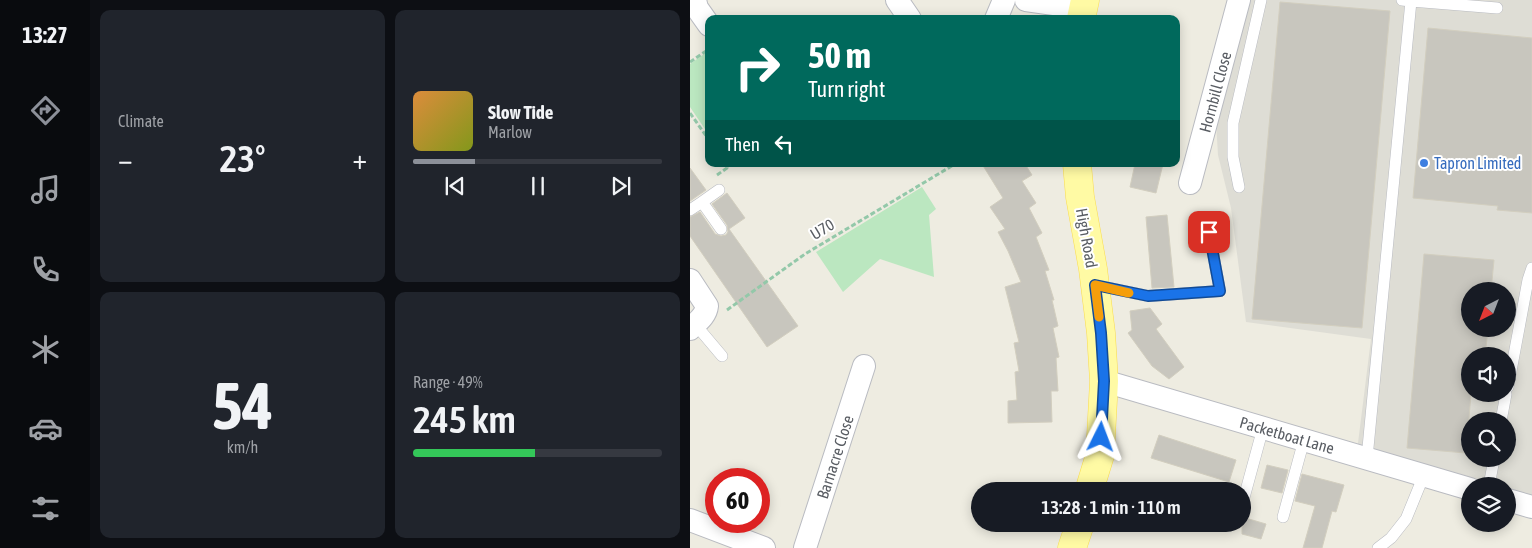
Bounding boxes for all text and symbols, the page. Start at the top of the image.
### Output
text: 13:27 [22,22,68,48]
icon: right [725,35,790,100]
text: 50 m [808,35,871,75]
street label: Hornbill Close [1196,50,1234,134]
text: Turn right [808,76,885,102]
icon: directions [28,93,63,128]
text: Slow Tide [488,101,553,123]
text: Climate [118,112,164,130]
text: Marlow [488,123,532,141]
icon: left [770,130,798,158]
text: Then [725,133,760,155]
text: 23° [219,137,266,180]
text: − [118,143,133,175]
text: + [352,143,367,175]
place label: Tapron Limited [1434,154,1521,173]
marker: Tapron Limited [1418,157,1430,169]
icon: music [28,172,63,207]
icon: previous [441,172,469,200]
icon: pause [524,172,552,200]
icon: next [607,172,635,200]
street label: High Road [1072,207,1101,269]
pin [1188,211,1230,253]
street label: U70 [807,215,837,243]
icon: arrive [1195,218,1223,246]
icon: phone [28,252,63,287]
north arrow [1461,282,1516,338]
map controls [1461,282,1516,532]
icon: climate [28,332,63,367]
button: sound [1461,347,1516,402]
text: 54 [212,368,273,443]
text: Range · 49% [413,373,483,391]
text: 245 km [413,398,516,441]
position arrow [1074,410,1126,462]
icon: car [28,411,63,446]
button: search [1461,412,1516,467]
street label: Barnacre Close [813,413,857,501]
street label: Packetboat Lane [1238,413,1336,457]
text: km/h [227,438,258,456]
speed limit sign: 60 [705,468,770,533]
button: layers [1461,477,1516,532]
icon: filters [28,491,63,526]
text: 13:28 · 1 min · 110 m [1041,496,1181,518]

